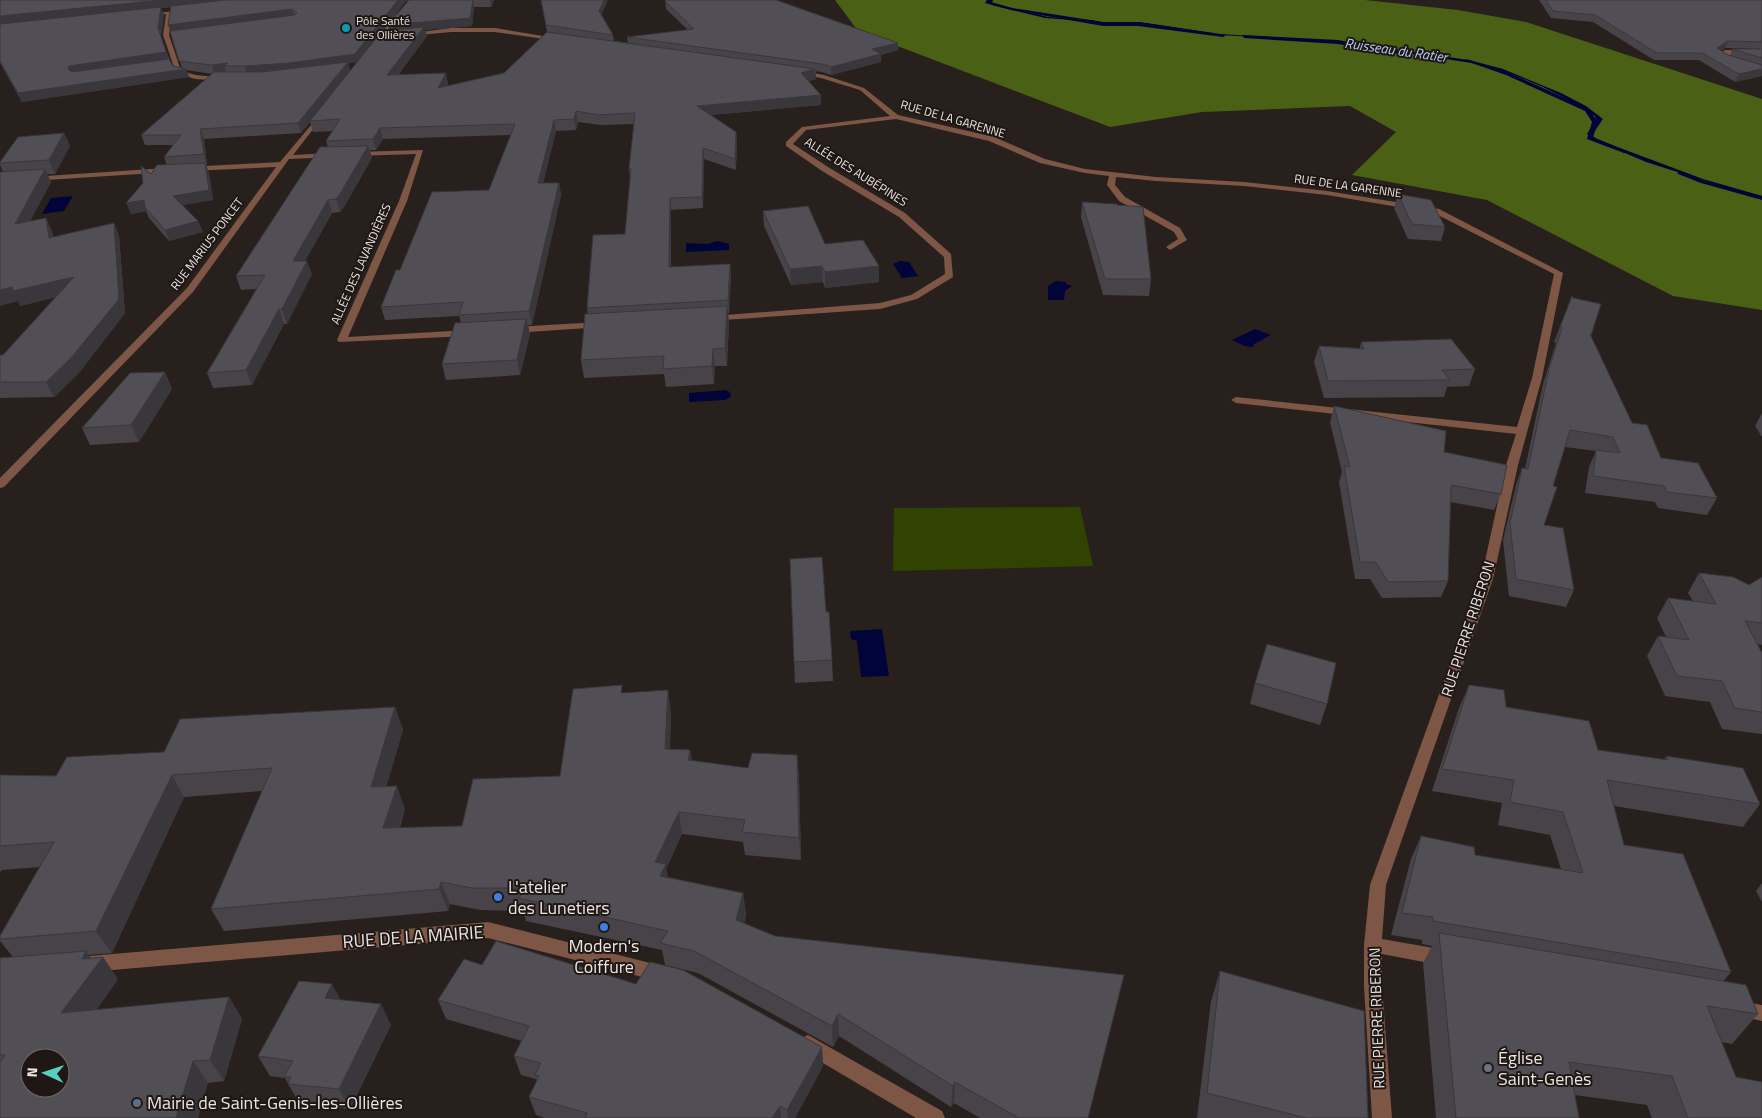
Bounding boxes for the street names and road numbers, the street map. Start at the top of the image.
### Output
street label: RUE DE LA GARENNE [898,94,1008,143]
street label: ALLÉE DES AUBÉPINES [801,132,911,211]
street label: RUE DE LA GARENNE [1293,169,1403,203]
street label: RUE MARIUS PONCET [165,193,248,294]
street label: ALLÉE DES LAVANDIÈRES [325,200,396,327]
street label: RUE PIERRE RIBERON [1435,558,1500,700]
street label: RUE DE LA MAIRIE [342,918,484,955]
street label: RUE PIERRE RIBERON [1363,947,1390,1089]

